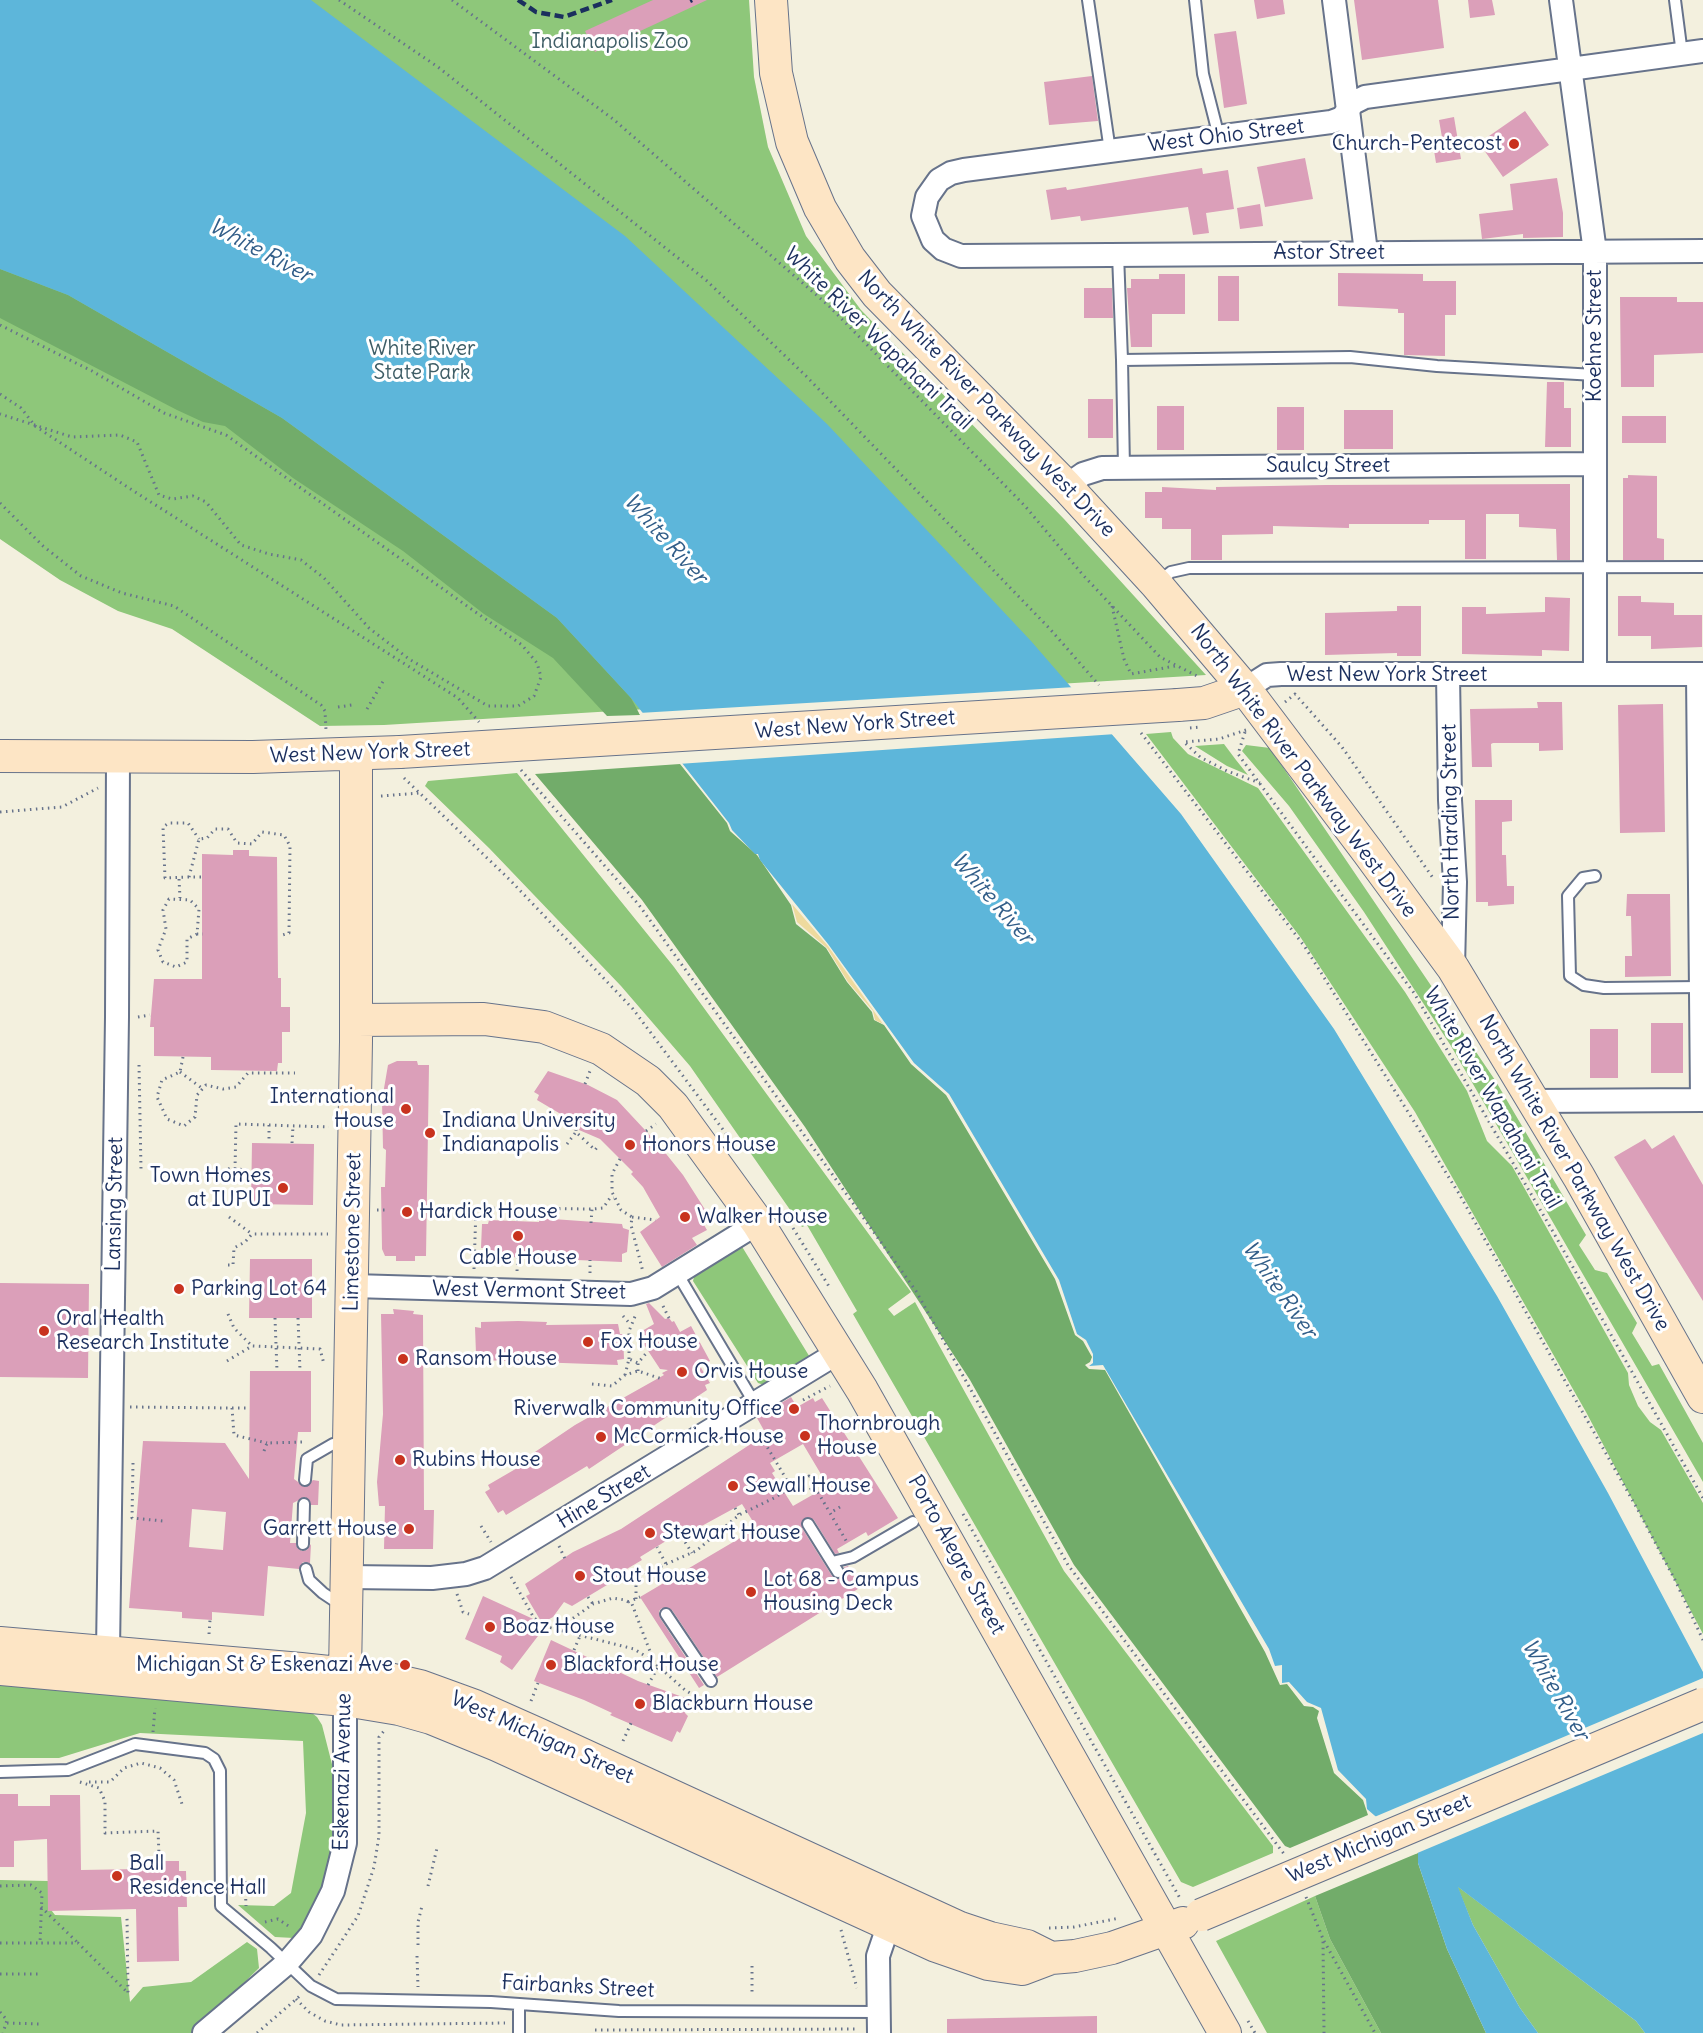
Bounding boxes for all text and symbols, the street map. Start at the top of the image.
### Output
park label: Indianapolis Zoo [531,29,689,55]
street label: West Ohio Street [1146,114,1306,158]
place label: Church-Pentecost [1332,131,1502,157]
marker: Church-Pentecost [1507,137,1521,151]
water label: White River [204,213,316,289]
street label: Astor Street [1273,240,1385,266]
street label: White River Wapahani Trail [779,242,977,436]
street label: North White River Parkway West Drive [852,266,1120,542]
street label: Koehne Street [1582,270,1608,402]
park label: White River State Park [368,336,476,386]
street label: Saulcy Street [1266,453,1390,479]
water label: White River [618,488,712,590]
street label: North White River Parkway West Drive [1184,619,1422,923]
street label: West New York Street [1287,662,1487,688]
street label: West New York Street [754,705,956,745]
street label: North Harding Street [1437,724,1465,920]
street label: West New York Street [269,737,471,769]
water label: White River [945,848,1039,950]
street label: White River Wapahani Trail [1418,983,1566,1213]
street label: North White River Parkway West Drive [1473,1011,1675,1335]
place label: International House [270,1084,394,1134]
marker: International House [399,1102,413,1116]
place label: Indiana University Indianapolis [442,1108,616,1158]
marker: Indiana University Indianapolis [423,1126,437,1140]
place label: Honors House [642,1132,776,1158]
street label: Lansing Street [101,1136,129,1272]
marker: Honors House [623,1138,637,1152]
street label: Limestone Street [339,1152,367,1312]
place label: Town Homes at IUPUI [150,1163,271,1213]
marker: Town Homes at IUPUI [276,1181,290,1195]
place label: Hardick House [419,1199,558,1225]
place label: Walker House [697,1204,828,1230]
marker: Hardick House [400,1205,414,1219]
marker: Walker House [678,1210,692,1224]
marker: Cable House [511,1229,525,1243]
water label: White River [1236,1236,1322,1344]
place label: Cable House [459,1245,577,1271]
place label: Parking Lot 64 [191,1276,327,1302]
street label: West Vermont Street [432,1277,626,1305]
marker: Parking Lot 64 [172,1282,186,1296]
place label: Oral Health Research Institute [56,1306,229,1356]
marker: Oral Health Research Institute [37,1324,51,1338]
place label: Fox House [600,1329,698,1355]
marker: Fox House [581,1335,595,1349]
place label: Ransom House [415,1346,557,1372]
marker: Ransom House [396,1352,410,1366]
place label: Orvis House [694,1359,808,1385]
marker: Orvis House [675,1365,689,1379]
place label: Riverwalk Community Office [513,1396,782,1422]
marker: Riverwalk Community Office [787,1402,801,1416]
place label: Thornbrough House [817,1411,940,1461]
place label: McCormick House [613,1424,784,1450]
marker: Thornbrough House [798,1429,812,1443]
marker: McCormick House [594,1430,608,1444]
place label: Rubins House [412,1447,541,1473]
marker: Rubins House [393,1453,407,1467]
street label: Hine Street [553,1459,655,1535]
street label: Porto Alegre Street [902,1471,1010,1639]
place label: Sewall House [745,1473,871,1499]
marker: Sewall House [726,1479,740,1493]
place label: Garrett House [263,1516,397,1542]
place label: Stewart House [662,1520,801,1546]
marker: Garrett House [402,1522,416,1536]
marker: Stewart House [643,1526,657,1540]
place label: Stout House [592,1563,707,1589]
place label: Lot 68 - Campus Housing Deck [763,1567,919,1617]
marker: Stout House [573,1569,587,1583]
marker: Lot 68 - Campus Housing Deck [744,1585,758,1599]
place label: Boaz House [502,1614,615,1640]
marker: Boaz House [483,1620,497,1634]
water label: White River [1515,1635,1595,1745]
place label: Michigan St & Eskenazi Ave [136,1652,393,1678]
place label: Blackford House [563,1652,719,1678]
marker: Michigan St & Eskenazi Ave [398,1658,412,1672]
marker: Blackford House [544,1658,558,1672]
street label: West Michigan Street [447,1686,637,1790]
place label: Blackburn House [652,1691,813,1717]
street label: Eskenazi Avenue [329,1693,357,1851]
marker: Blackburn House [633,1697,647,1711]
street label: West Michigan Street [1283,1789,1475,1889]
place label: Ball Residence Hall [129,1851,266,1901]
marker: Ball Residence Hall [110,1869,124,1883]
street label: Fairbanks Street [501,1970,655,2004]

